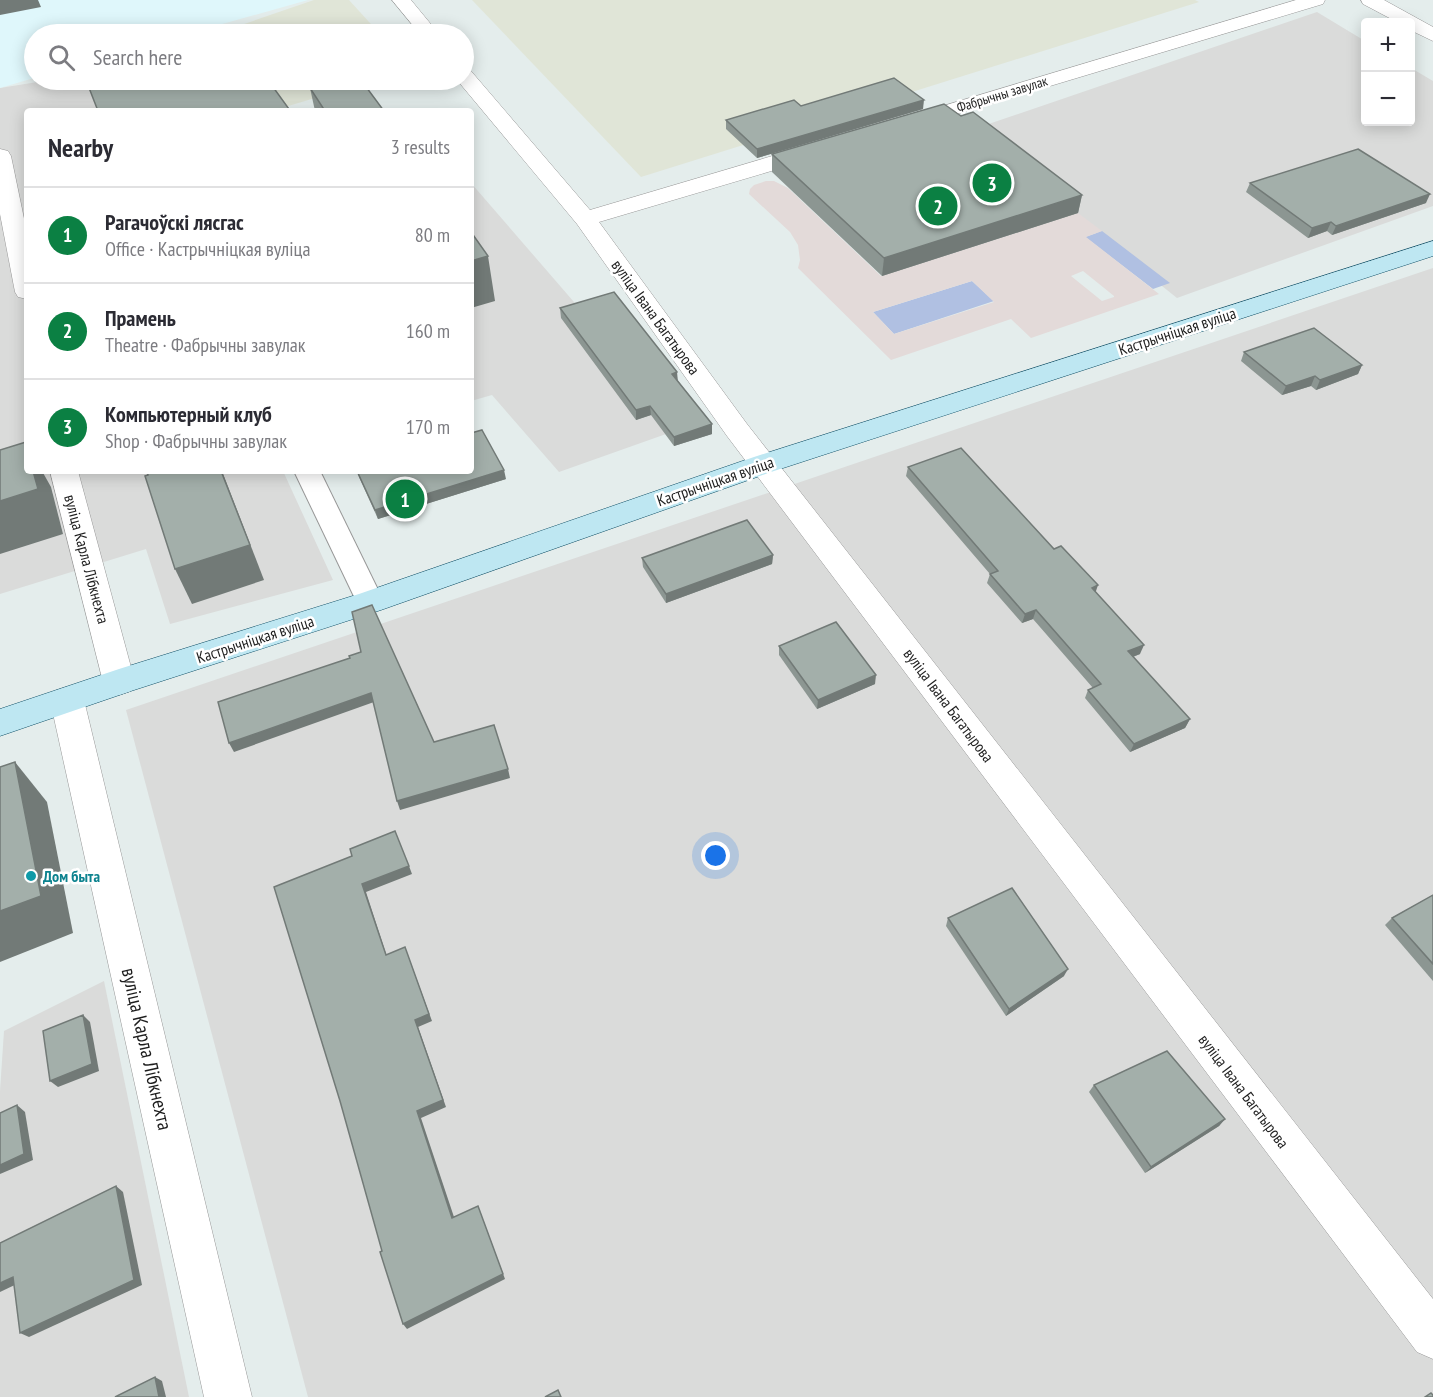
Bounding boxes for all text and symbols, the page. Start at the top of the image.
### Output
map controls [1361,18,1415,126]
button: + [1361,18,1415,72]
search box [24,24,474,90]
icon: search [45,41,78,74]
text: Search here [93,43,182,71]
street label: Фабрычны завулак [954,71,1050,116]
button: − [1361,72,1415,126]
text: Nearby [48,131,113,164]
text: 3 results [391,134,450,160]
pin: 3 [972,160,1012,206]
pin: 2 [918,184,958,228]
text: Рагачоўскі лясгас [105,208,244,236]
text: 1 [63,222,72,248]
text: 80 m [415,222,450,248]
text: Office · Кастрычніцкая вуліца [105,236,310,262]
street label: вуліца Івана Багатырова [607,255,705,379]
street label: Кастрычніцкая вуліца [1116,303,1238,359]
text: Прамень [105,304,176,332]
text: 2 [63,318,72,344]
text: 160 m [406,318,450,344]
text: Theatre · Фабрычны завулак [105,332,306,358]
text: Компьютерный клуб [105,400,272,428]
text: 3 [63,414,72,440]
text: 170 m [406,414,450,440]
text: Shop · Фабрычны завулак [105,428,287,454]
street label: Кастрычніцкая вуліца [654,452,776,510]
pin: 1 [386,476,424,522]
street label: вуліца Карла Лібкнехта [60,492,114,626]
street label: Кастрычніцкая вуліца [194,611,316,667]
street label: вуліца Івана Багатырова [900,644,998,766]
your location [701,841,730,870]
place label: Дом быта [43,866,100,886]
marker: Дом быта [24,869,38,883]
street label: вуліца Карла Лібкнехта [116,965,178,1133]
street label: вуліца Івана Багатырова [1195,1030,1293,1152]

